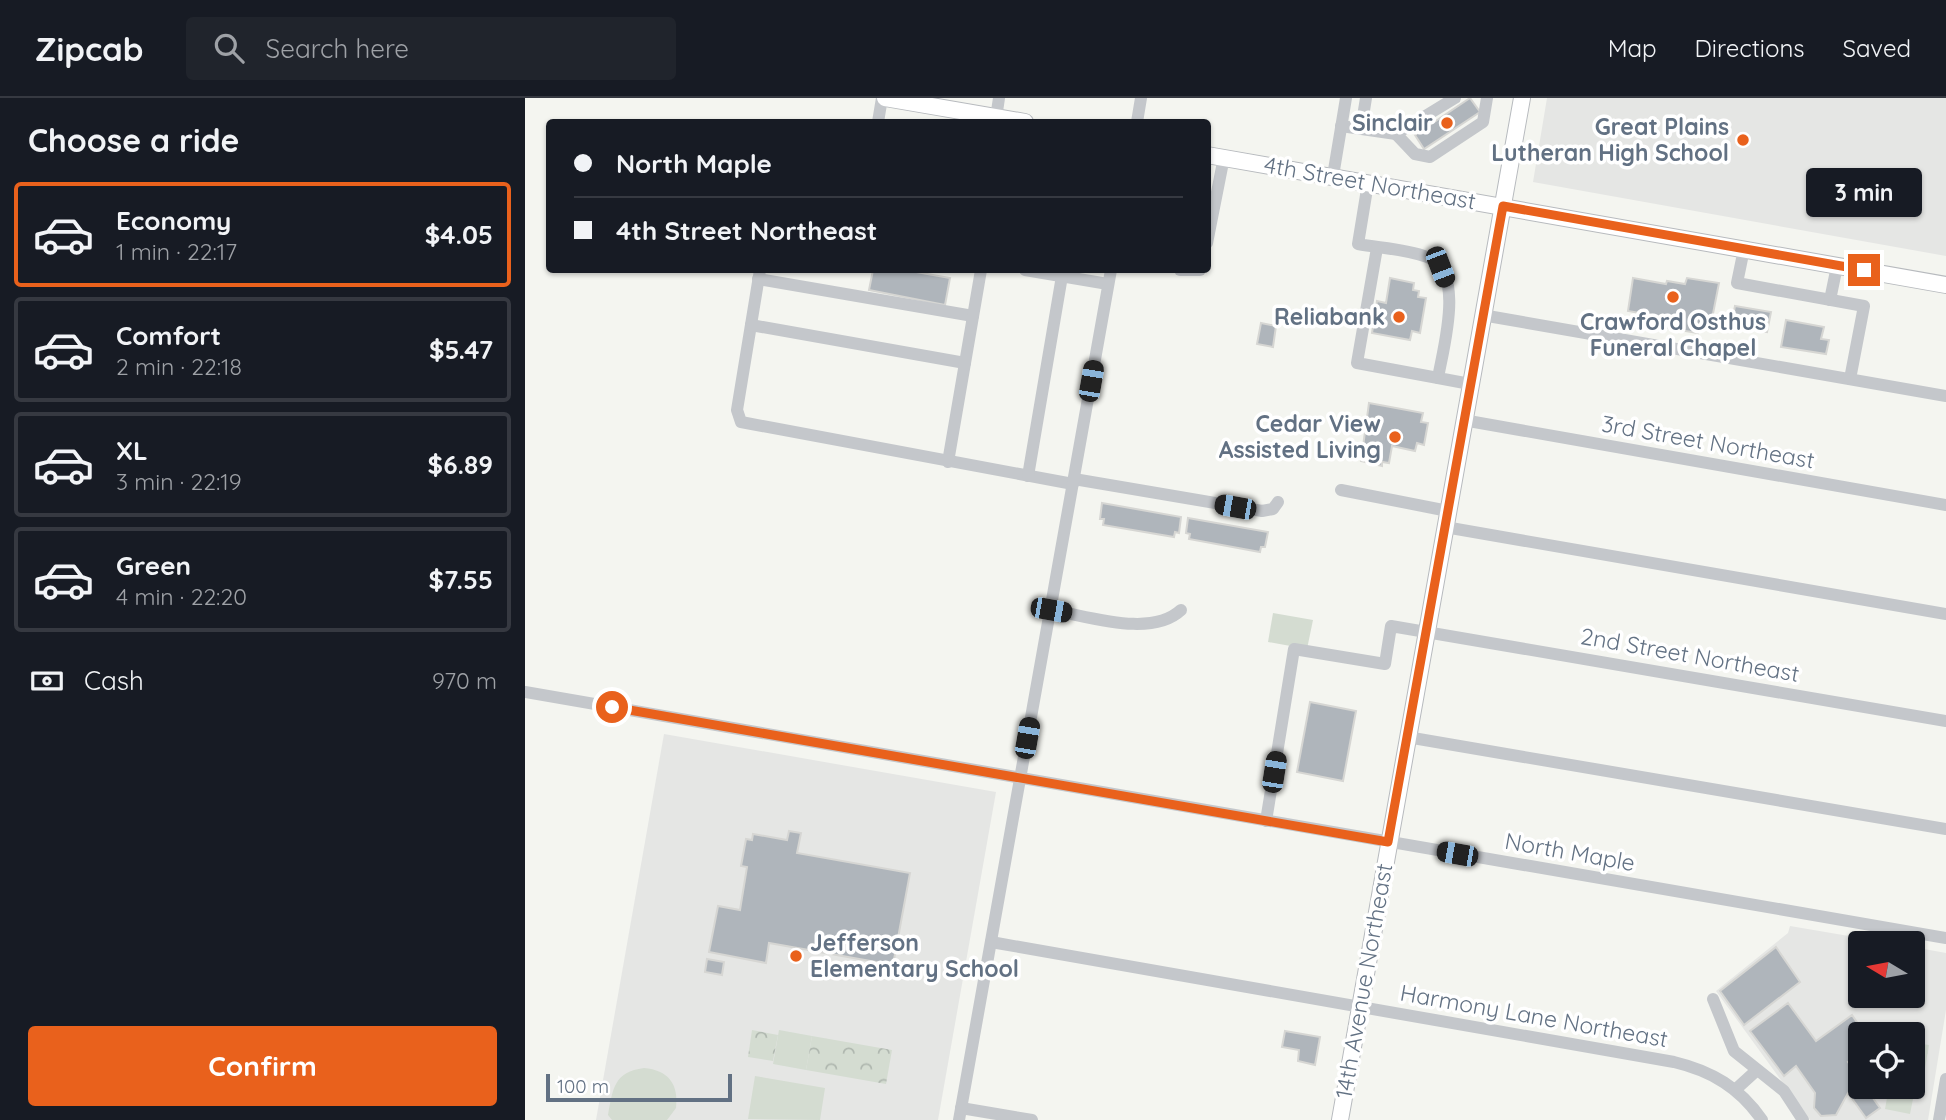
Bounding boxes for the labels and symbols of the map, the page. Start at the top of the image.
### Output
place label: Sinclair [1352,108,1433,137]
place label: Great Plains Lutheran High School [1491,112,1729,167]
marker: Sinclair [1439,115,1455,131]
marker: Great Plains Lutheran High School [1735,132,1751,148]
street label: 4th Street Northeast [1262,150,1478,215]
callout: 3 min [1806,169,1922,218]
car [1423,244,1458,290]
route end [1848,254,1880,286]
marker: Crawford Osthus Funeral Chapel [1665,289,1681,305]
place label: Reliabank [1274,302,1385,331]
place label: Crawford Osthus Funeral Chapel [1580,307,1766,362]
marker: Reliabank [1391,309,1407,325]
car [1078,358,1105,404]
street label: 3rd Street Northeast [1599,408,1817,475]
place label: Cedar View Assisted Living [1219,409,1381,464]
marker: Cedar View Assisted Living [1387,429,1403,445]
car [1213,493,1258,521]
car [1029,596,1074,624]
street label: 2nd Street Northeast [1579,621,1802,688]
route start [596,691,628,723]
car [1014,715,1041,761]
car [1261,750,1288,794]
street label: North Maple [1503,826,1637,877]
car [1435,840,1480,868]
street label: 14th Avenue Northeast [1329,861,1399,1101]
place label: Jefferson Elementary School [810,928,1019,983]
north arrow [1848,931,1925,1008]
marker: Jefferson Elementary School [788,948,804,964]
street label: Harmony Lane Northeast [1398,978,1670,1053]
scale bar [546,1071,731,1103]

